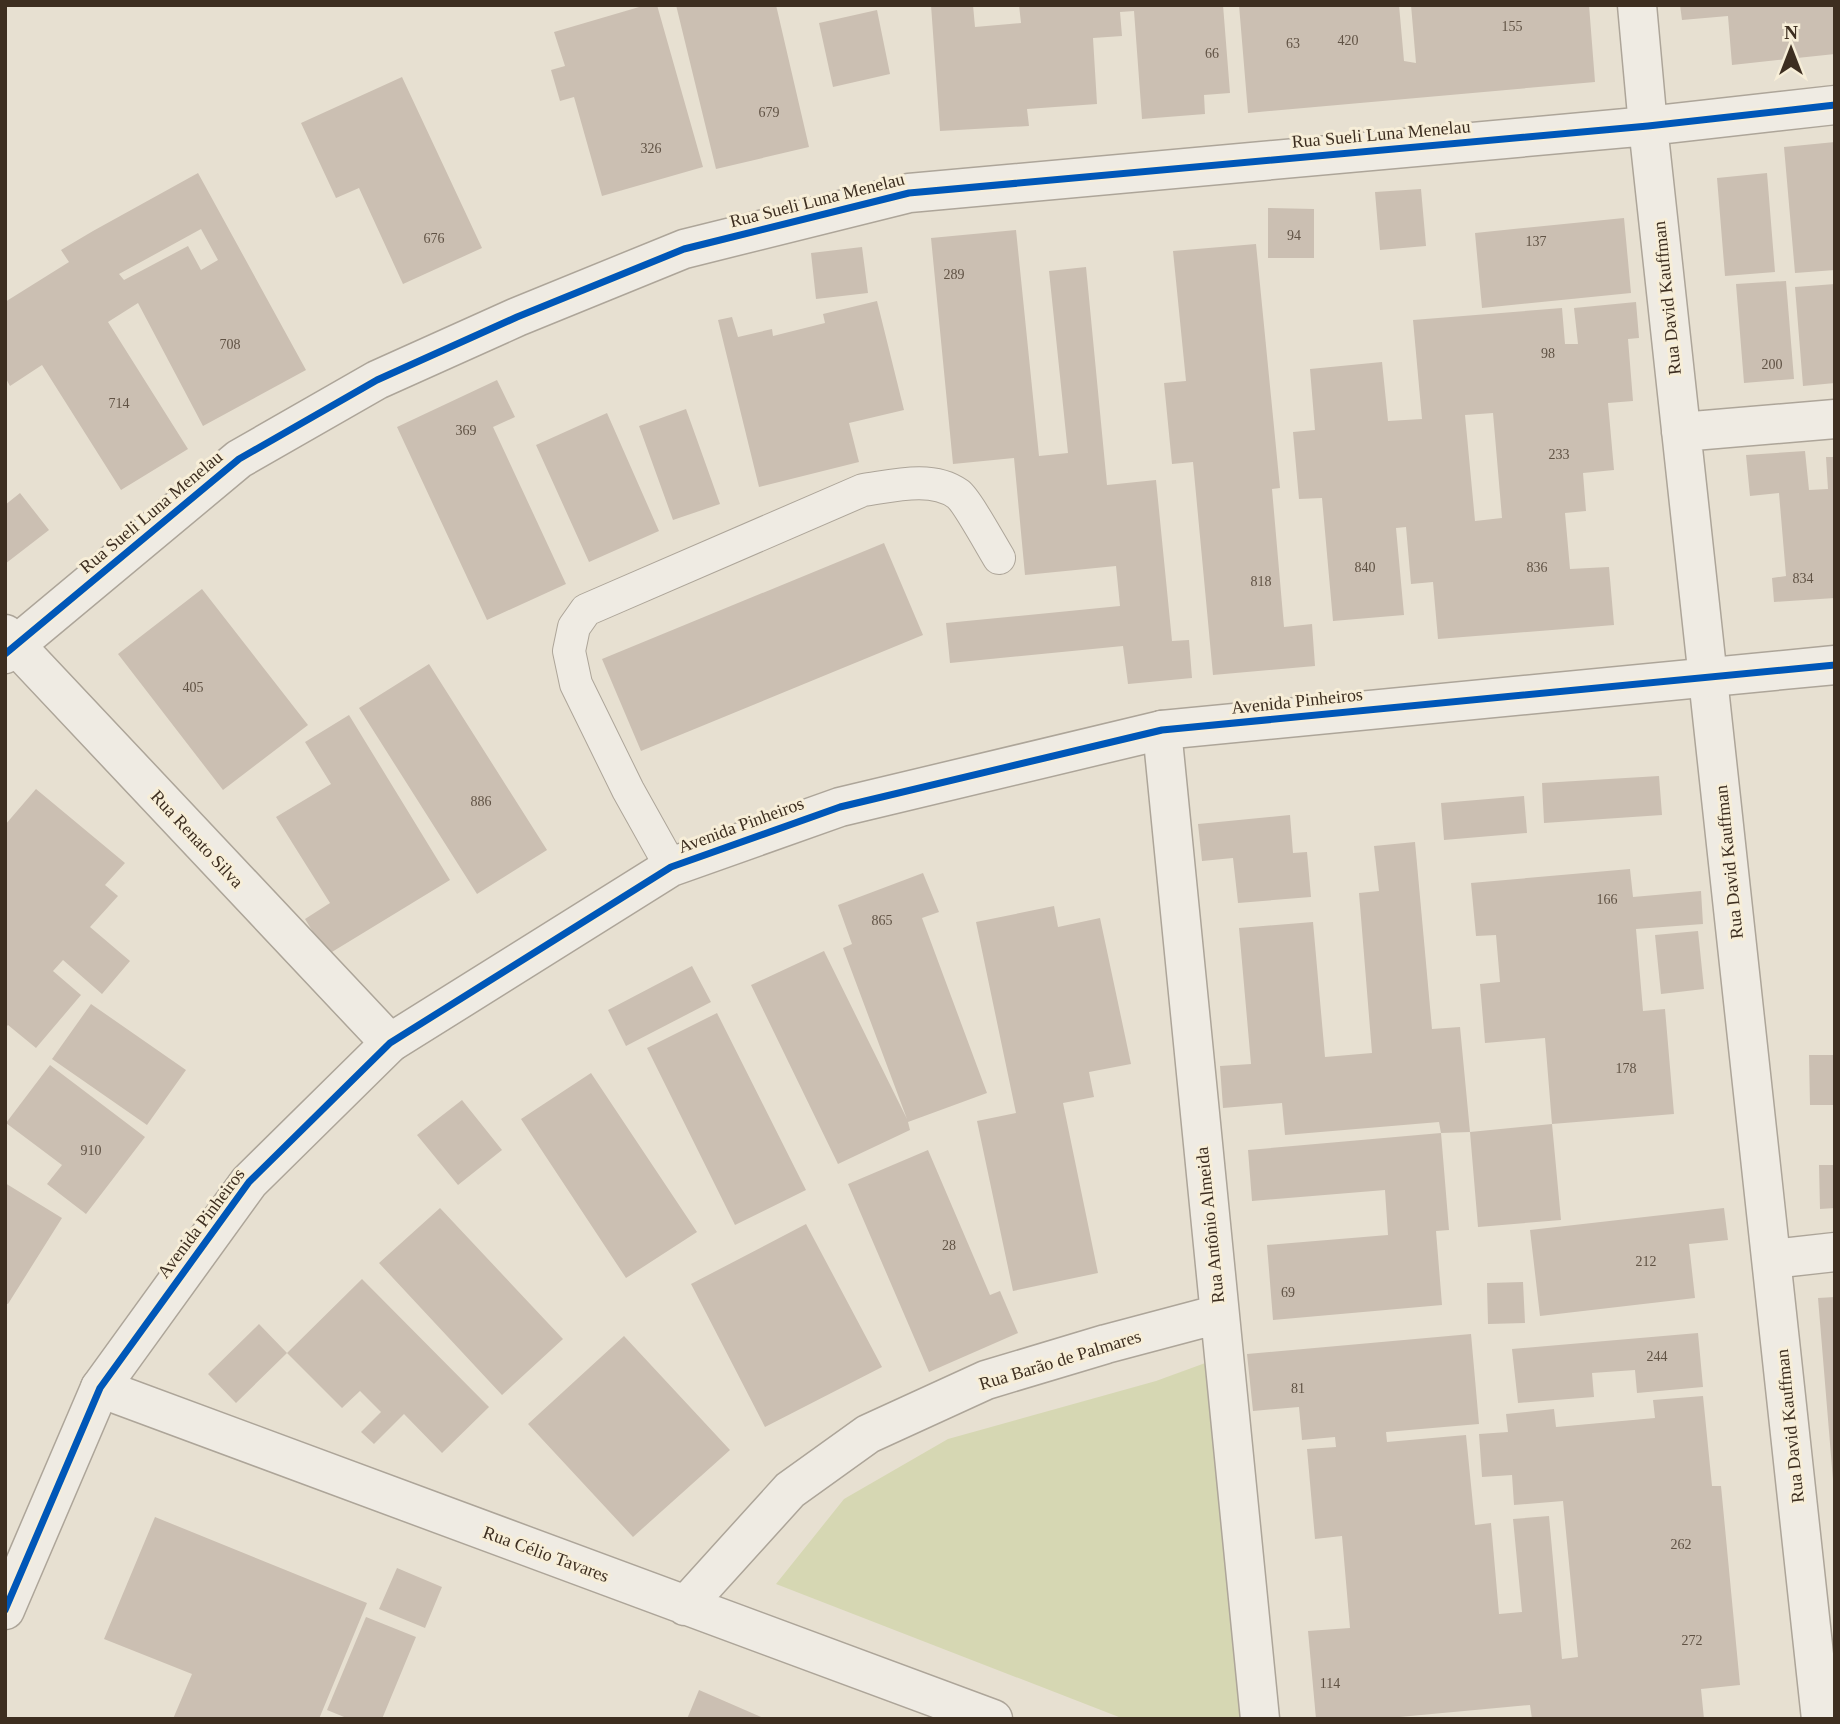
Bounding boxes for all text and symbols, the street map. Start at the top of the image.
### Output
north arrow [1756,14,1826,84]
house number: 155 [1502,19,1523,34]
text: N [1784,22,1798,43]
house number: 420 [1338,33,1359,48]
house number: 63 [1286,36,1300,51]
house number: 66 [1205,46,1219,61]
house number: 679 [759,105,780,120]
street label: Rua Sueli Luna Menelau [1291,116,1471,152]
house number: 326 [641,141,662,156]
street label: Rua Sueli Luna Menelau [728,169,906,231]
street label: Rua David Kauffman [1649,220,1685,376]
house number: 94 [1287,228,1301,243]
house number: 676 [424,231,445,246]
house number: 137 [1526,234,1547,249]
house number: 289 [944,267,965,282]
house number: 708 [220,337,241,352]
house number: 98 [1541,346,1555,361]
house number: 200 [1762,357,1783,372]
house number: 714 [109,396,130,411]
house number: 369 [456,423,477,438]
street label: Rua Sueli Luna Menelau [76,447,226,577]
house number: 233 [1549,447,1570,462]
house number: 840 [1355,560,1376,575]
house number: 836 [1527,560,1548,575]
house number: 834 [1793,571,1814,586]
house number: 818 [1251,574,1272,589]
house number: 405 [183,680,204,695]
street label: Avenida Pinheiros [1230,684,1364,718]
street label: Rua David Kauffman [1711,784,1747,940]
street label: Rua Renato Silva [147,786,247,892]
street label: Avenida Pinheiros [675,793,807,857]
house number: 886 [471,794,492,809]
house number: 166 [1597,892,1618,907]
house number: 865 [872,913,893,928]
house number: 178 [1616,1061,1637,1076]
house number: 910 [81,1143,102,1158]
street label: Rua Antônio Almeida [1192,1146,1228,1304]
street label: Avenida Pinheiros [153,1164,249,1282]
house number: 28 [942,1238,956,1253]
house number: 212 [1636,1254,1657,1269]
house number: 69 [1281,1285,1295,1300]
street label: Rua Barão de Palmares [977,1326,1143,1394]
street label: Rua David Kauffman [1772,1348,1808,1504]
house number: 244 [1647,1349,1668,1364]
house number: 81 [1291,1381,1305,1396]
street label: Rua Célio Tavares [480,1522,612,1586]
house number: 262 [1671,1537,1692,1552]
house number: 272 [1682,1633,1703,1648]
house number: 114 [1320,1676,1340,1691]

